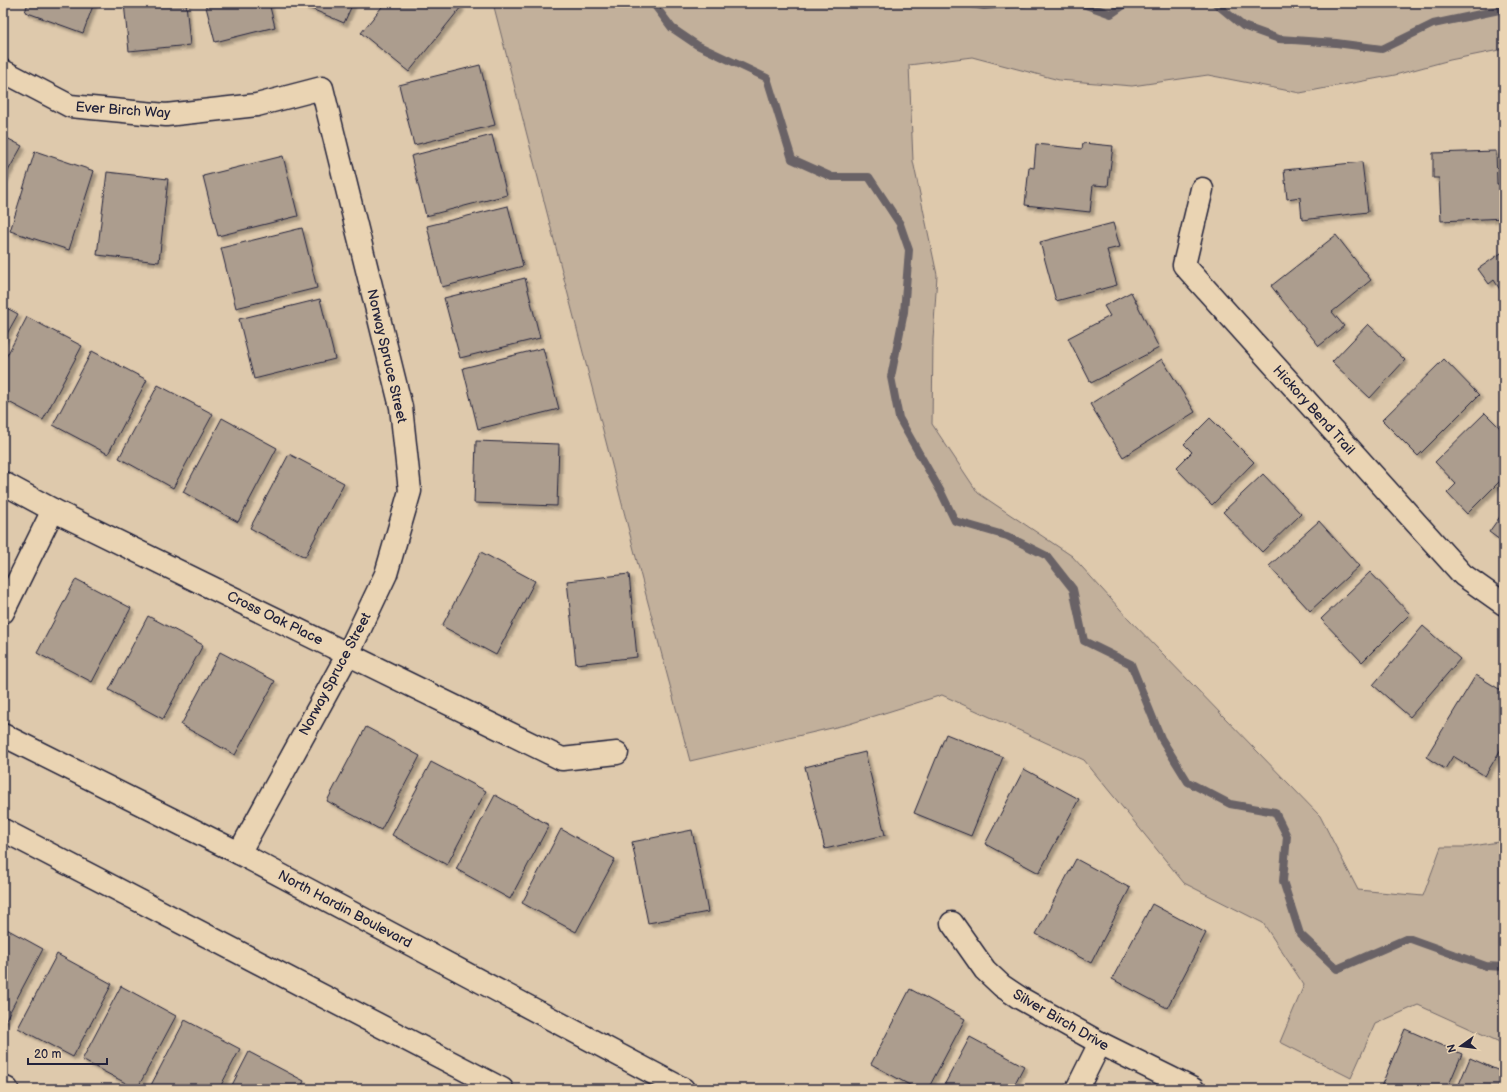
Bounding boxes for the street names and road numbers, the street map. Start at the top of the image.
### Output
street label: Ever Birch Way [75,98,172,122]
street label: Norway Spruce Street [363,287,411,425]
street label: Hickory Bend Trail [1269,362,1359,458]
street label: Cross Oak Place [224,587,326,649]
street label: Norway Spruce Street [295,609,375,738]
street label: North Hardin Boulevard [275,866,415,952]
street label: Silver Birch Drive [1010,986,1112,1054]

